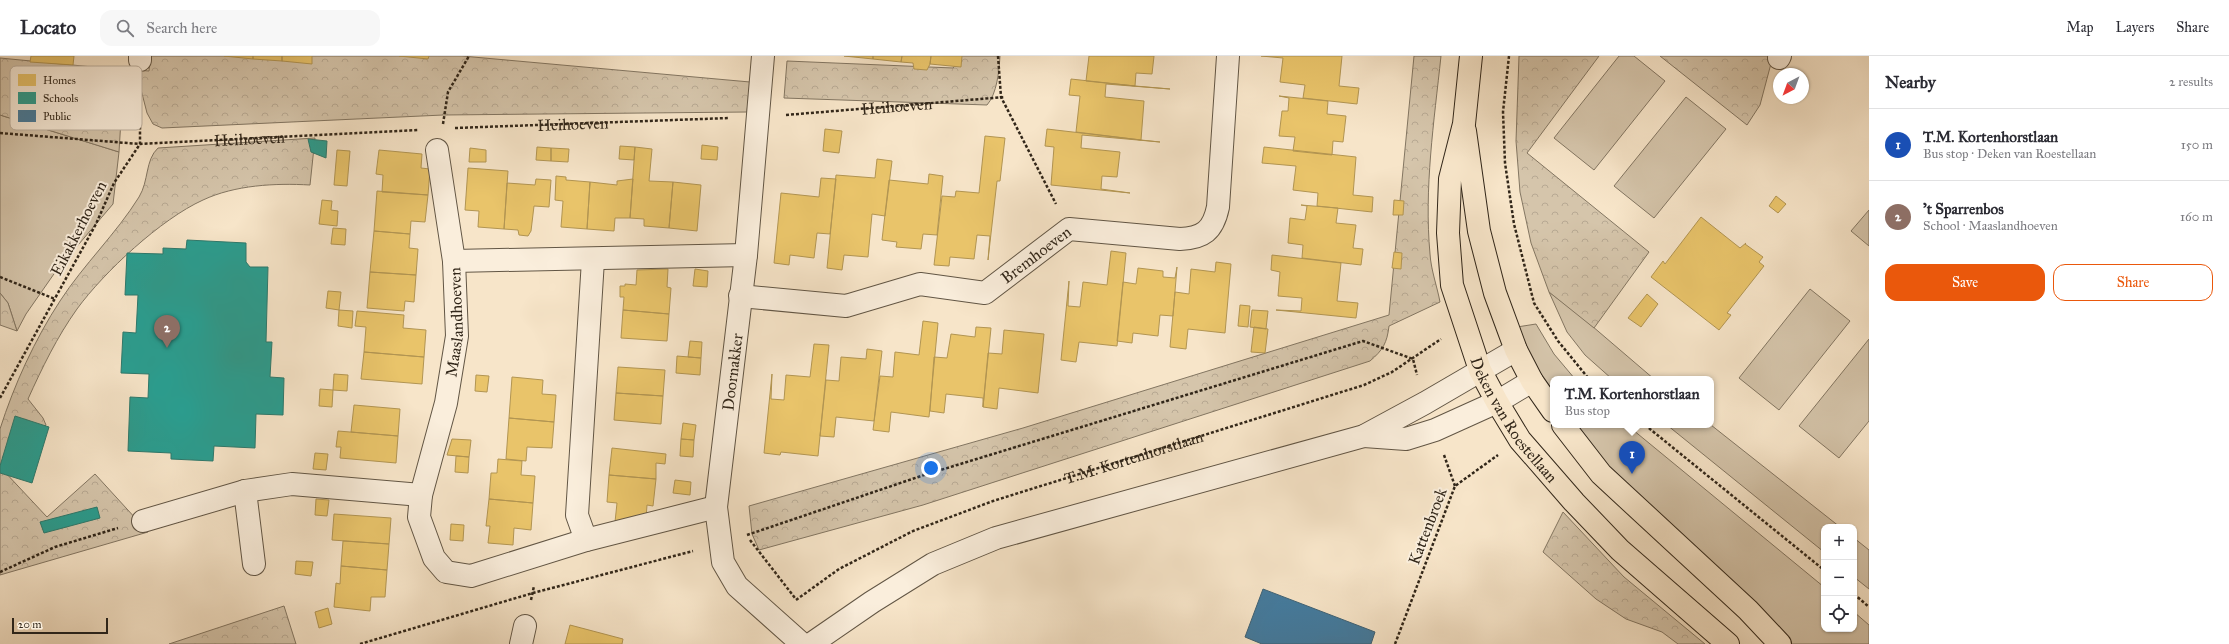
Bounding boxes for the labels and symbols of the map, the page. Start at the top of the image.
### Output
legend [10,66,142,130]
north arrow [1773,68,1809,104]
text: Homes [43,74,76,87]
text: Schools [43,92,78,105]
street label: Heihoeven [860,94,933,119]
text: Public [43,110,71,123]
street label: Heihoeven [537,113,609,135]
street label: Heihoeven [213,128,286,150]
street label: Eikakkerhoeven [46,177,111,279]
street label: Bremhoeven [997,222,1075,287]
street label: Maaslandhoeven [441,267,467,378]
pin: 2 [154,315,180,348]
street label: Doornakker [718,332,747,412]
street label: Deken van Roestellaan [1466,355,1562,487]
street label: T.M. Kortenhorstlaan [1062,427,1206,488]
pin: 1 [1619,441,1645,474]
your location [921,458,941,478]
street label: Kattenbroek [1404,485,1451,567]
scale bar [12,616,108,635]

